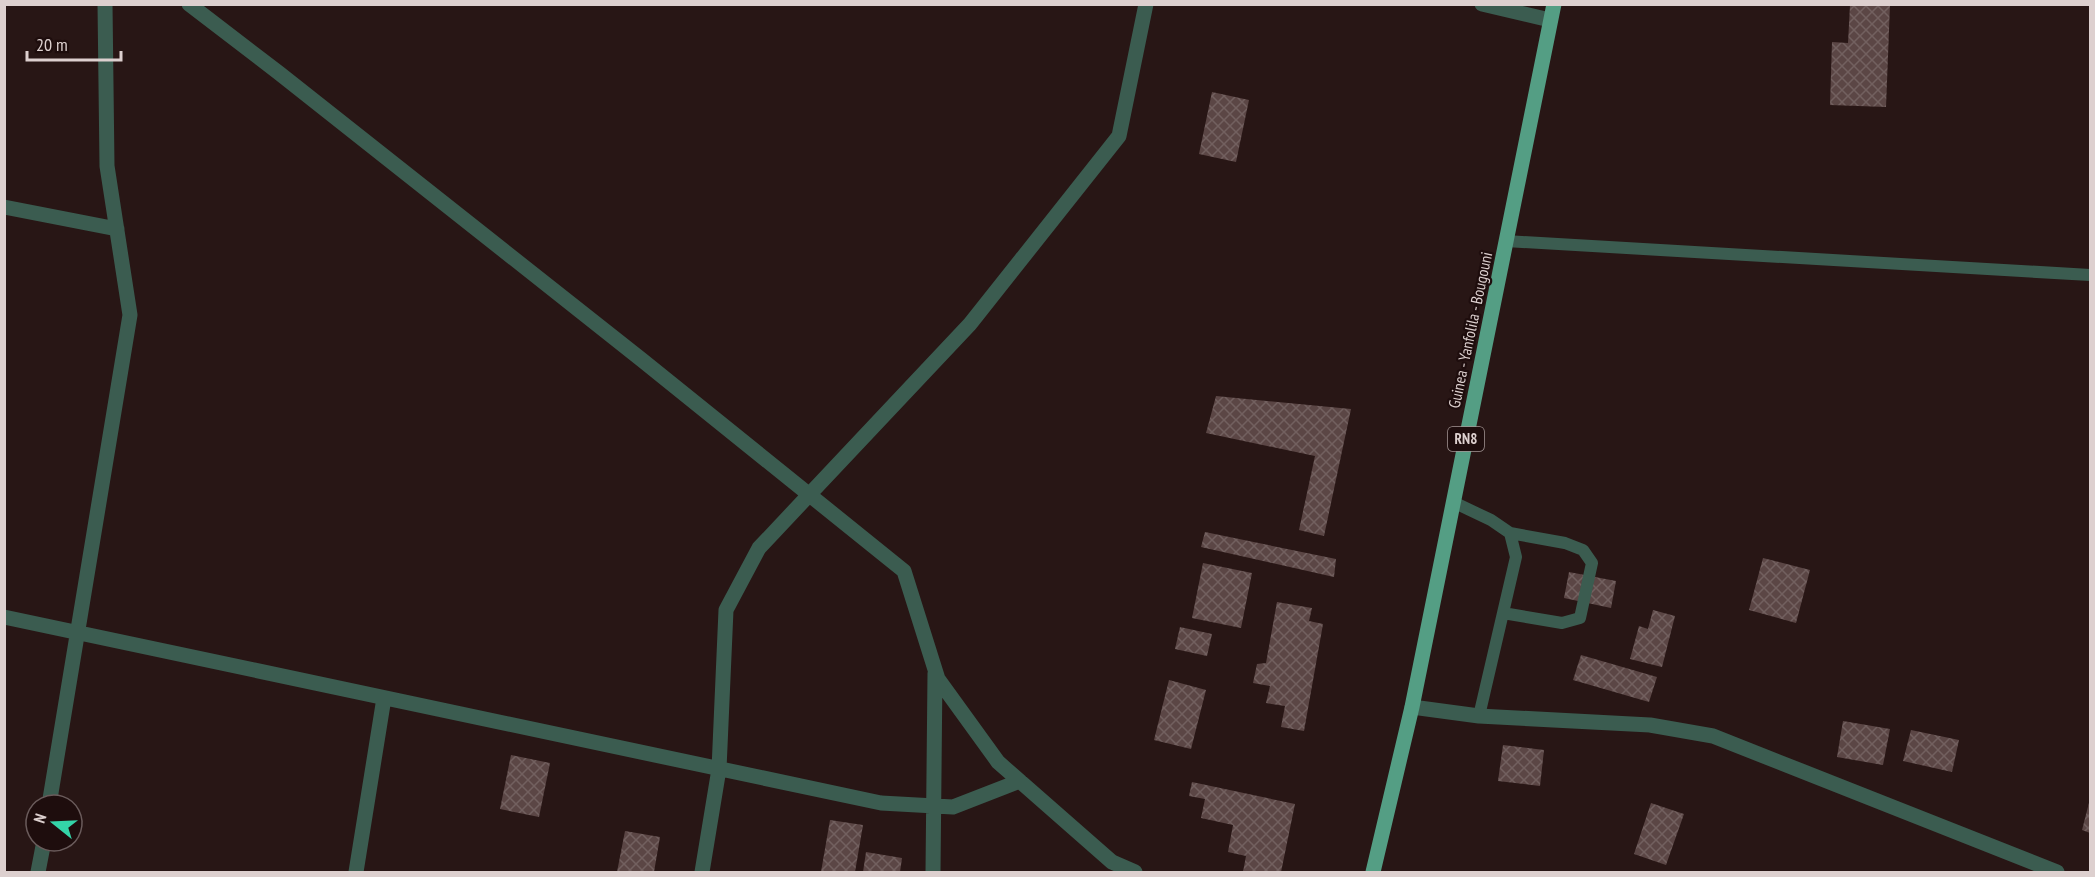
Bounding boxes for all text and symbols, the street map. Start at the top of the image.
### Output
scale bar [27,24,122,62]
text: 20 m [36,33,68,56]
street label: Guinea - Yanfolila - Bougouni [1444,250,1496,410]
road number: RN8 [1448,427,1484,451]
north arrow [24,793,84,853]
text: N [29,811,51,826]

